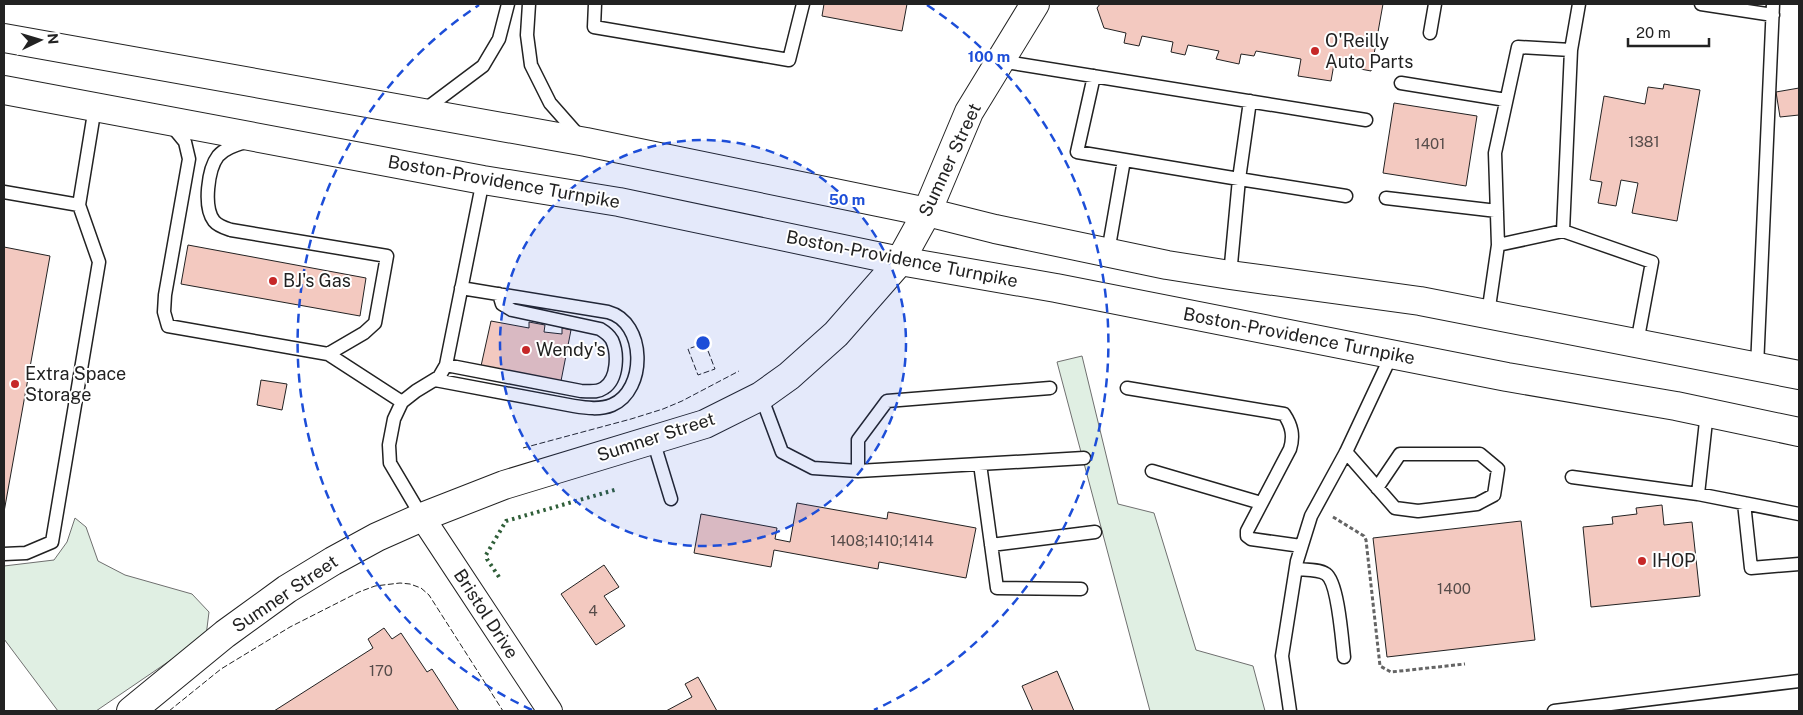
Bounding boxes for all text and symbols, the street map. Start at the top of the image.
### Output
north arrow [15,15,65,65]
scale bar [1628,15,1709,47]
text: 20 m [1636,24,1671,41]
place label: O'Reilly Auto Parts [1325,30,1413,72]
text: N [45,33,61,45]
marker: O'Reilly Auto Parts [1309,45,1321,57]
text: 100 m [968,48,1010,65]
street label: Sumner Street [914,100,985,220]
house number: 1381 [1628,133,1660,150]
house number: 1401 [1415,135,1445,152]
street label: Boston-Providence Turnpike [386,151,622,212]
text: 50 m [829,191,865,208]
street label: Boston-Providence Turnpike [785,226,1020,291]
place label: BJ's Gas [283,270,351,291]
marker: BJ's Gas [267,275,279,287]
street label: Boston-Providence Turnpike [1182,303,1417,368]
centre of rings [694,334,712,352]
place label: Wendy's [536,339,606,360]
marker: Wendy's [520,344,532,356]
place label: Extra Space Storage [25,363,126,405]
marker: Extra Space Storage [9,378,21,390]
street label: Sumner Street [594,408,717,465]
house number: 1408;1410;1414 [830,532,934,549]
place label: IHOP [1652,550,1696,571]
street label: Sumner Street [228,551,341,637]
marker: IHOP [1636,555,1648,567]
street label: Bristol Drive [450,565,523,662]
house number: 1400 [1437,580,1471,597]
house number: 4 [588,602,598,619]
house number: 170 [369,662,393,679]

